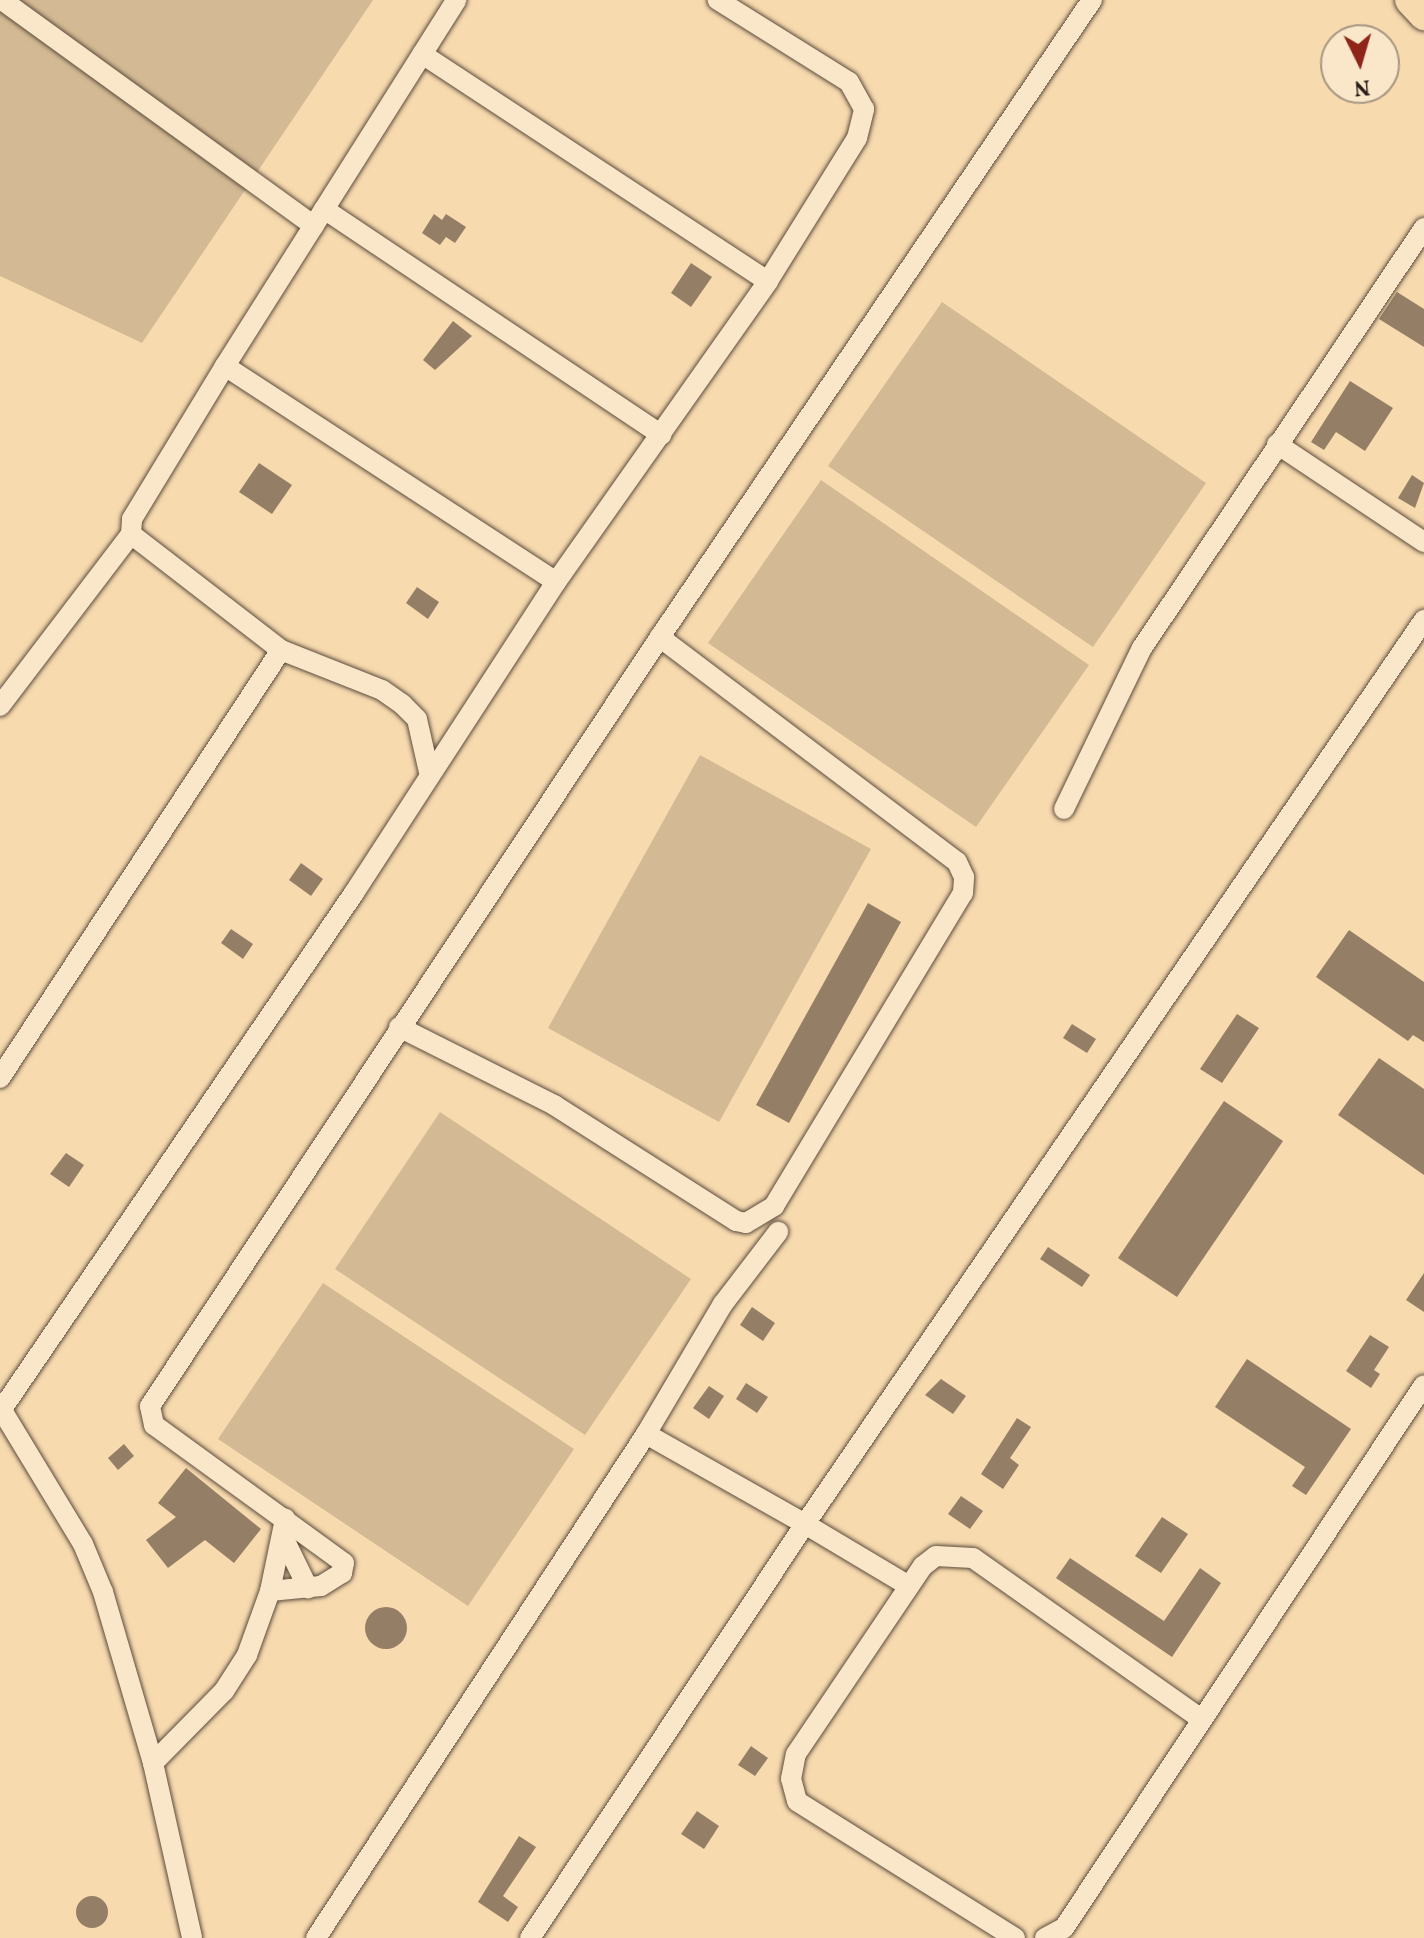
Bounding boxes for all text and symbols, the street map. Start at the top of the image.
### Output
north arrow [1320,24,1400,104]
text: N [1353,70,1371,103]

